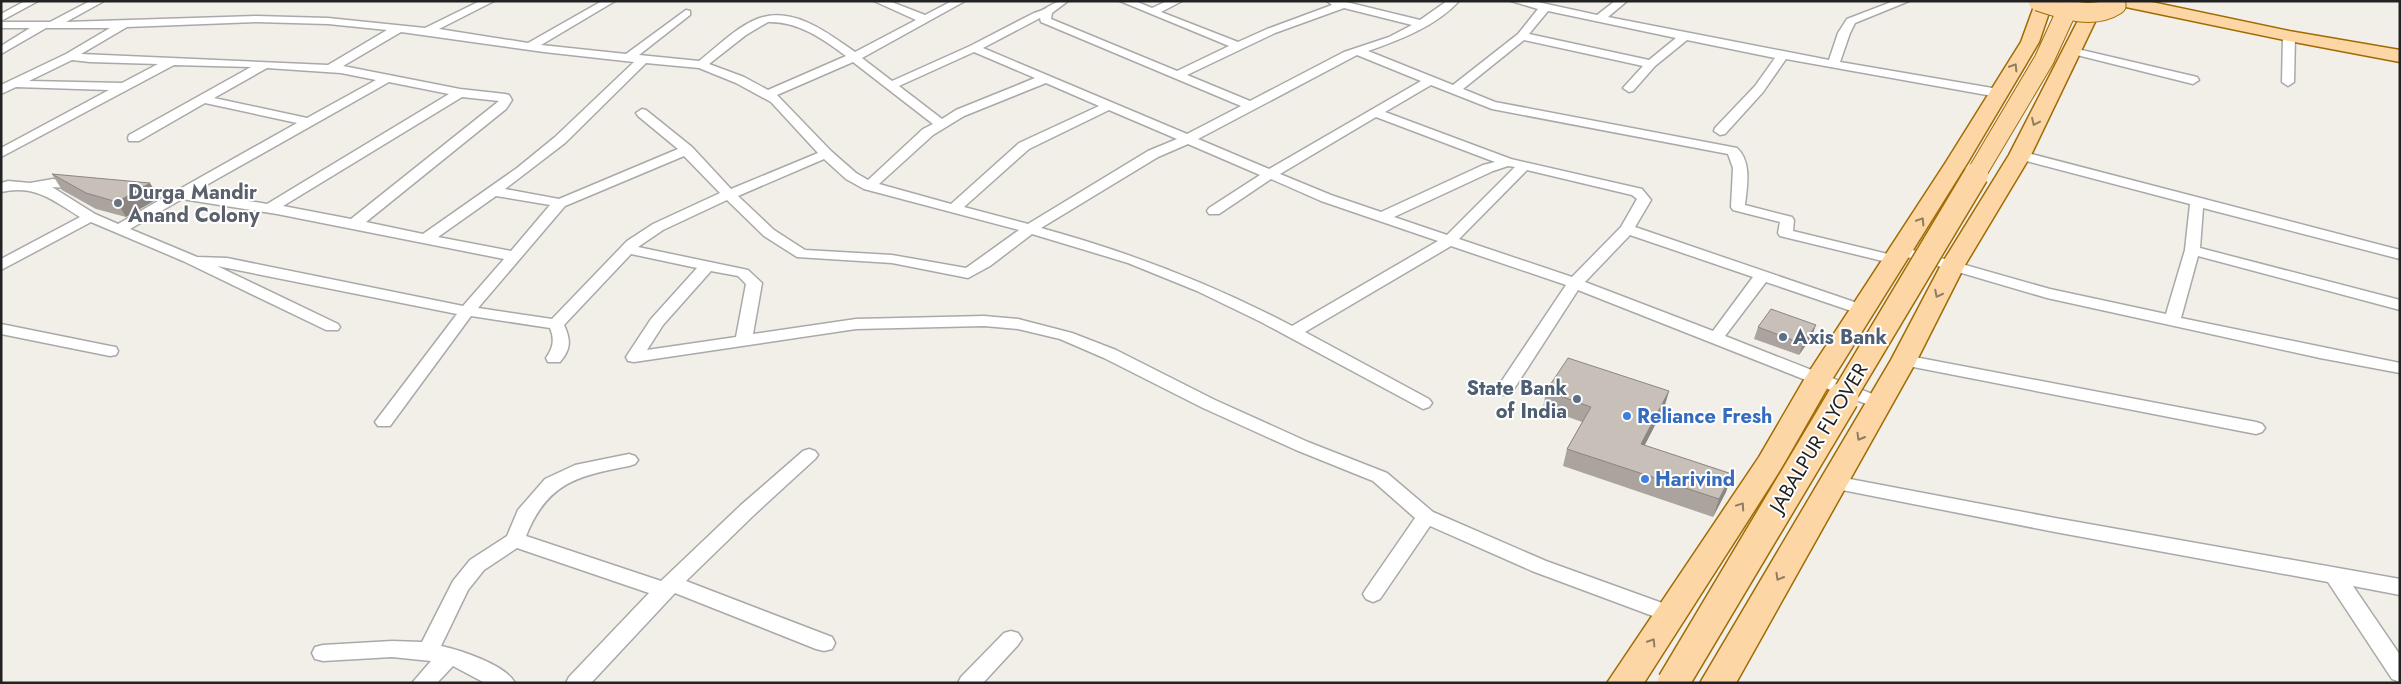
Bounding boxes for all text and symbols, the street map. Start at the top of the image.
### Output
one-way arrow [2008,63,2018,72]
one-way arrow [2032,117,2042,126]
place label: Durga Mandir Anand Colony [127,178,260,230]
marker: Durga Mandir Anand Colony [112,197,124,209]
one-way arrow [1914,217,1924,226]
one-way arrow [1934,289,1944,298]
place label: Axis Bank [1792,323,1888,352]
marker: Axis Bank [1777,331,1789,343]
street label: JABALPUR FLYOVER [1761,358,1875,521]
place label: State Bank of India [1466,374,1567,426]
marker: State Bank of India [1571,393,1583,405]
place label: Reliance Fresh [1637,402,1772,431]
marker: Reliance Fresh [1621,410,1633,422]
one-way arrow [1857,431,1867,440]
place label: Harivind [1655,465,1735,494]
marker: Harivind [1639,473,1651,485]
one-way arrow [1735,503,1745,512]
one-way arrow [1775,572,1785,581]
one-way arrow [1645,638,1655,647]

